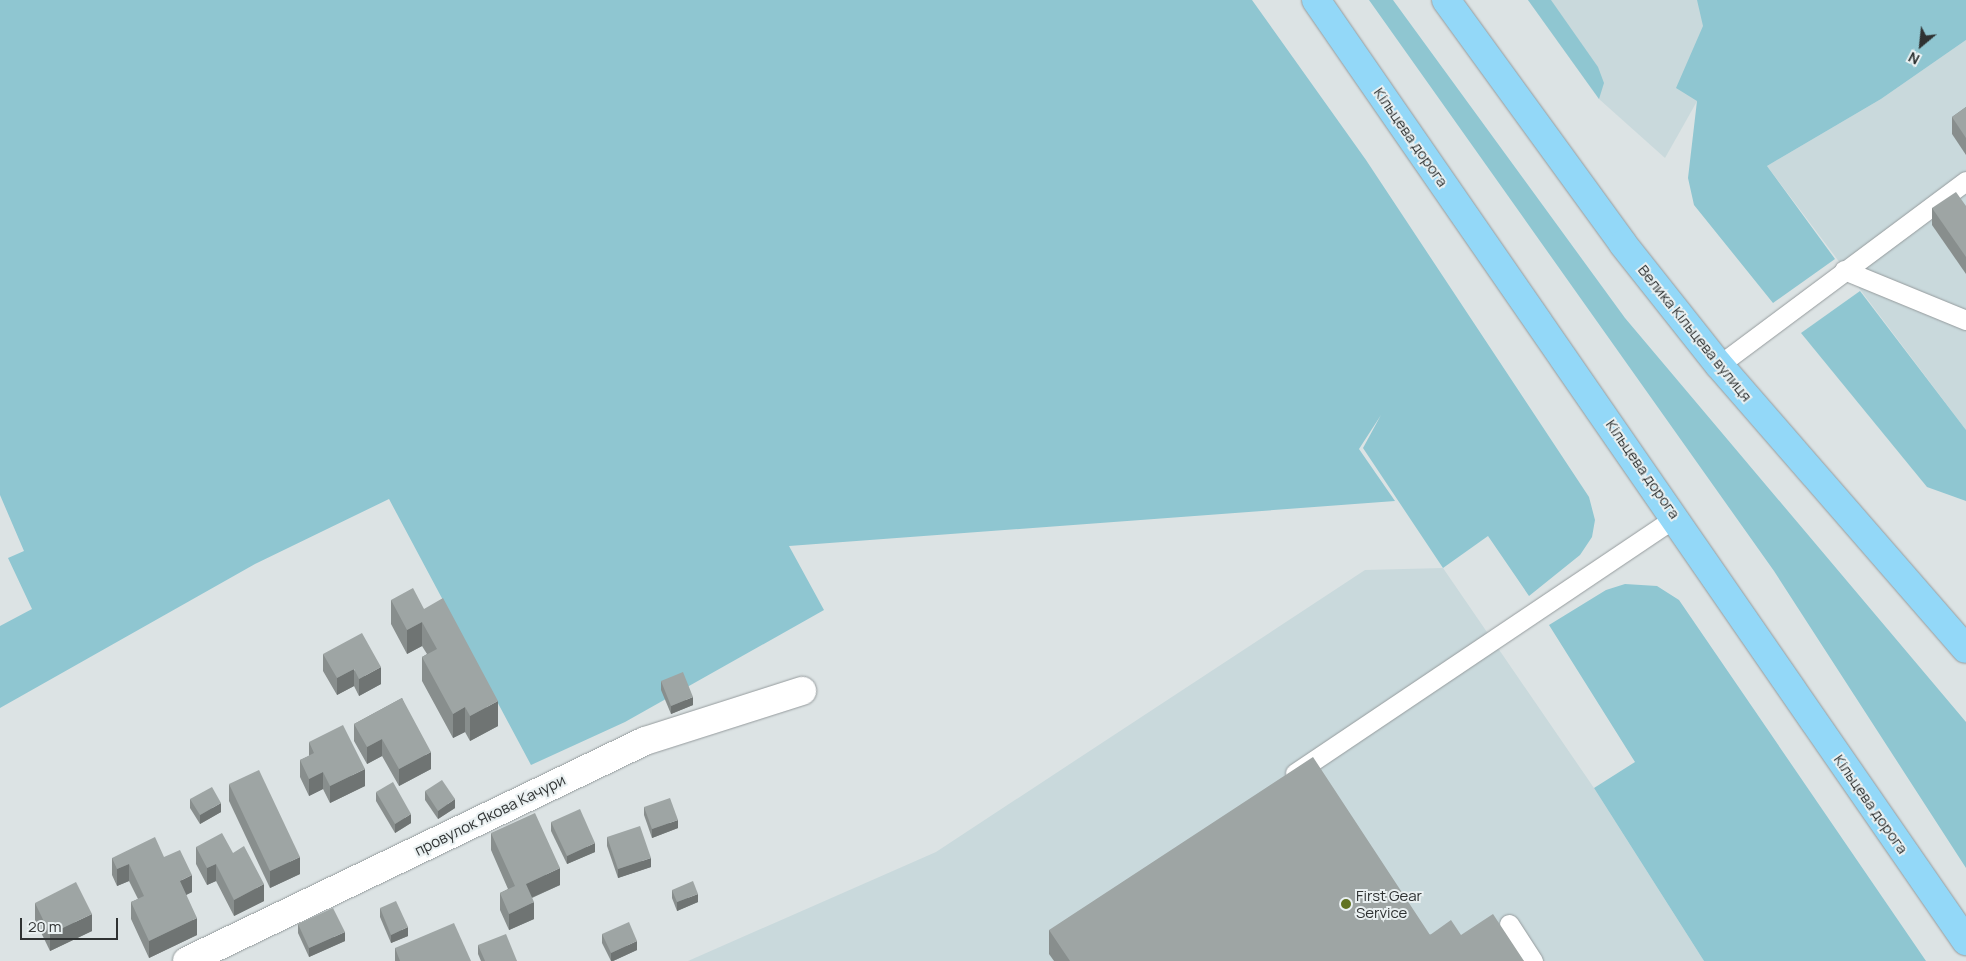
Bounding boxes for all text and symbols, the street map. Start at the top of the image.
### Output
north arrow [1896,20,1946,70]
text: N [1905,48,1923,69]
street label: Кільцева дорога [1370,84,1452,190]
street label: Велика Кільцева вулиця [1634,261,1756,405]
street label: Кільцева дорога [1602,416,1684,522]
street label: Кільцева дорога [1830,751,1912,857]
street label: провулок Якова Качури [412,771,568,859]
place label: First Gear Service [1356,886,1422,921]
marker: First Gear Service [1340,898,1352,910]
scale bar [22,908,120,940]
text: 20 m [28,916,61,937]

